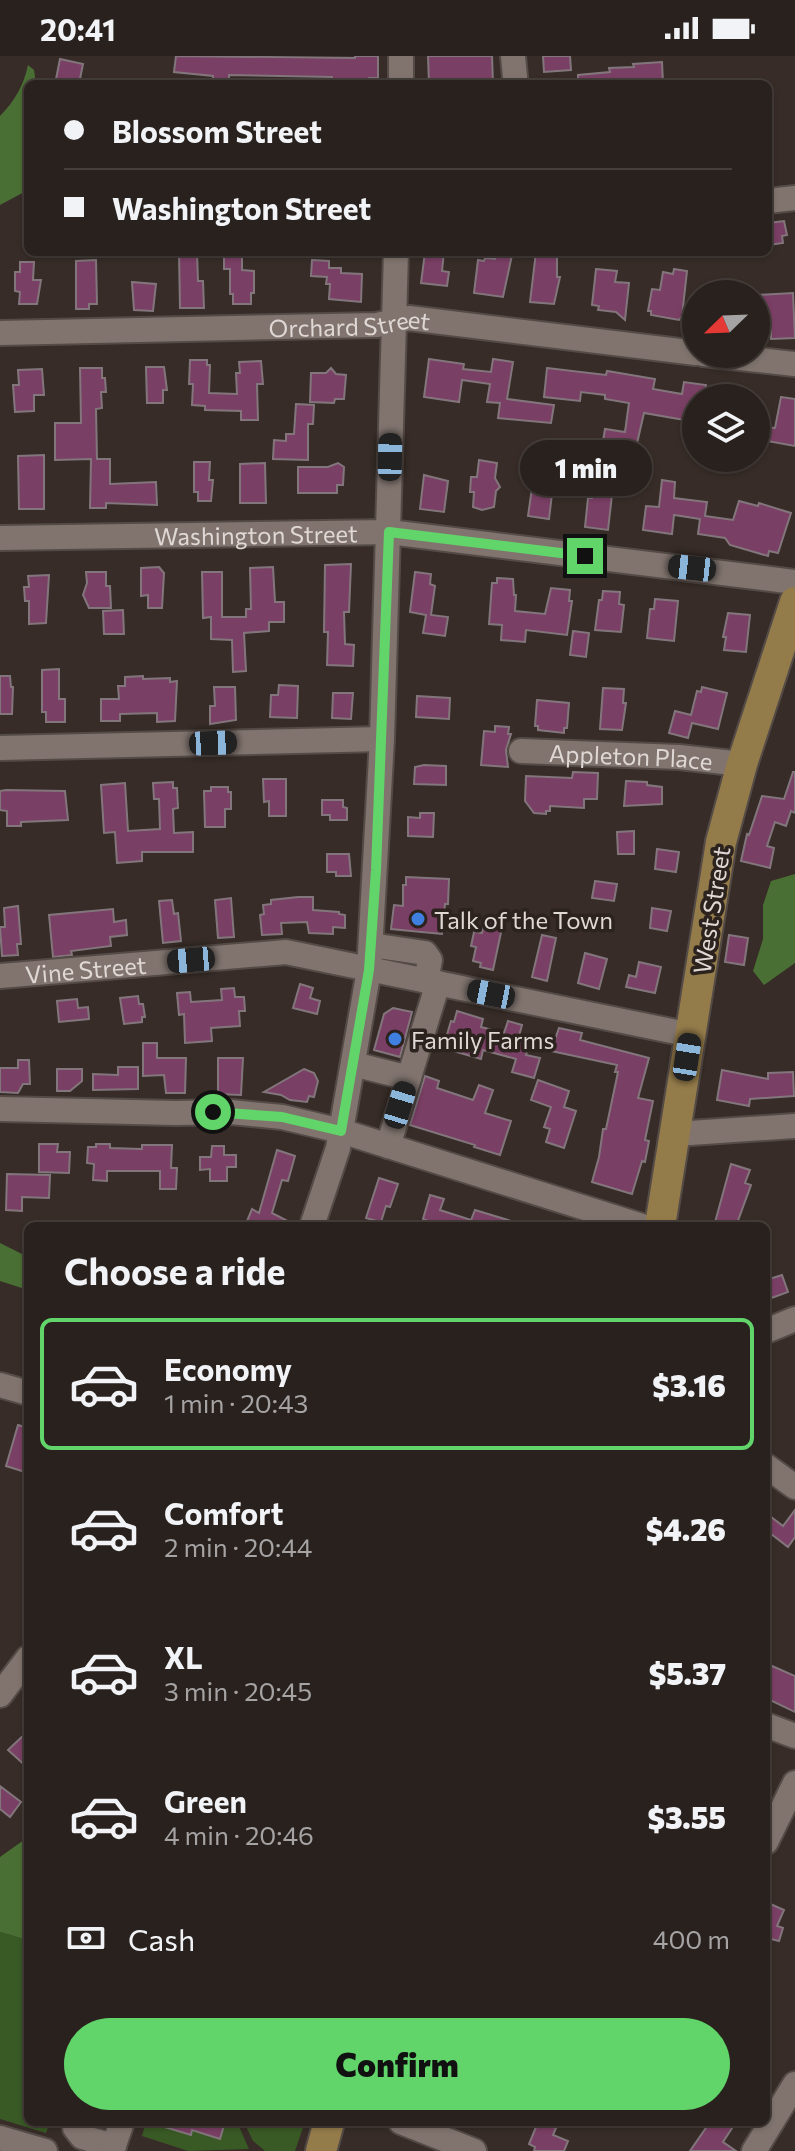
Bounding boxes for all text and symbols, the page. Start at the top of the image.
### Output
text: 20:41 [40,10,116,47]
text: Blossom Street [112,112,322,149]
text: Washington Street [112,189,371,226]
north arrow [682,280,770,368]
map controls [682,280,770,472]
street label: Orchard Street [268,303,432,342]
button: layers [682,384,770,472]
car [378,433,402,481]
callout: 1 min [519,440,651,496]
text: 1 min [555,452,617,483]
street label: Washington Street [154,518,358,550]
route end [567,538,603,574]
car [667,554,717,582]
car [189,730,237,756]
street label: Appleton Place [548,738,714,775]
street label: West Street [687,844,735,976]
place label: Talk of the Town [434,905,613,934]
marker: Talk of the Town [409,910,427,928]
car [166,946,216,974]
street label: Vine Street [24,949,148,988]
car [465,978,517,1010]
place label: Family Farms [411,1025,554,1054]
marker: Family Farms [386,1030,404,1048]
car [671,1031,703,1083]
car [382,1079,418,1131]
route start [195,1094,231,1130]
text: Choose a ride [64,1248,285,1292]
icon: car [68,1348,140,1420]
text: Economy [164,1350,292,1387]
text: $3.16 [652,1366,726,1403]
text: 1 min · 20:43 [164,1387,308,1418]
icon: car [68,1492,140,1564]
text: Comfort [164,1494,283,1531]
text: $4.26 [646,1510,726,1547]
text: 2 min · 20:44 [164,1531,312,1562]
icon: car [68,1636,140,1708]
text: XL [164,1638,203,1675]
text: $5.37 [649,1654,726,1691]
text: 3 min · 20:45 [164,1675,312,1706]
icon: car [68,1780,140,1852]
text: Green [164,1782,247,1819]
text: $3.55 [648,1798,726,1835]
text: 4 min · 20:46 [164,1819,314,1850]
icon: cash [64,1916,108,1960]
text: Cash [128,1920,195,1957]
text: 400 m [653,1923,730,1954]
button: Confirm [64,2018,730,2110]

